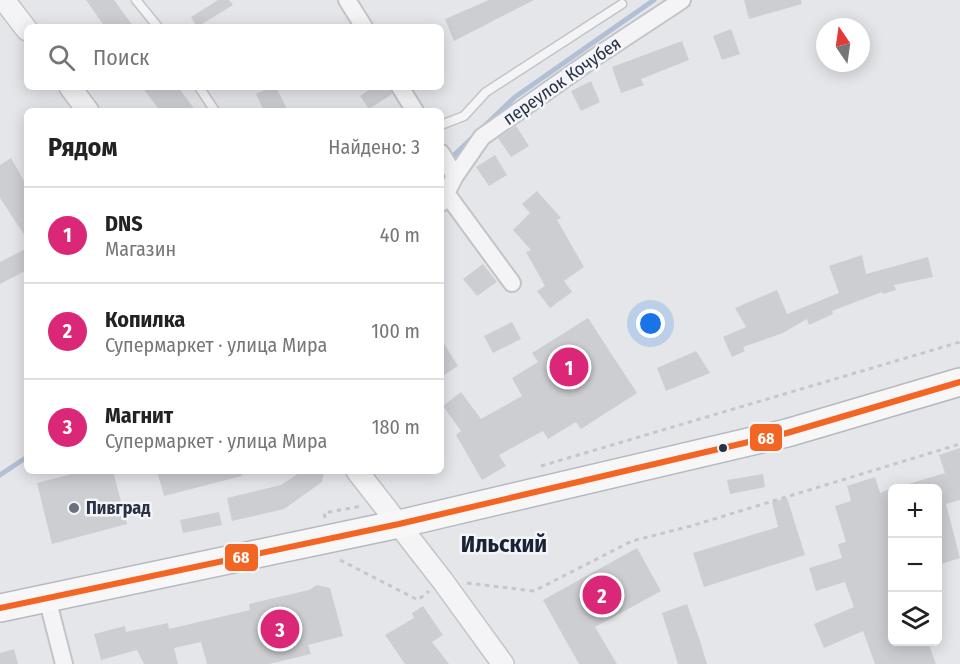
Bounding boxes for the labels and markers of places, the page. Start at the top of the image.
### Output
pin: 1 [550,344,588,389]
unlabelled marker [717,442,729,454]
place label: Пивград [86,497,150,519]
marker: Пивград [67,501,81,515]
pin: 2 [582,572,622,618]
pin: 3 [260,606,300,652]

